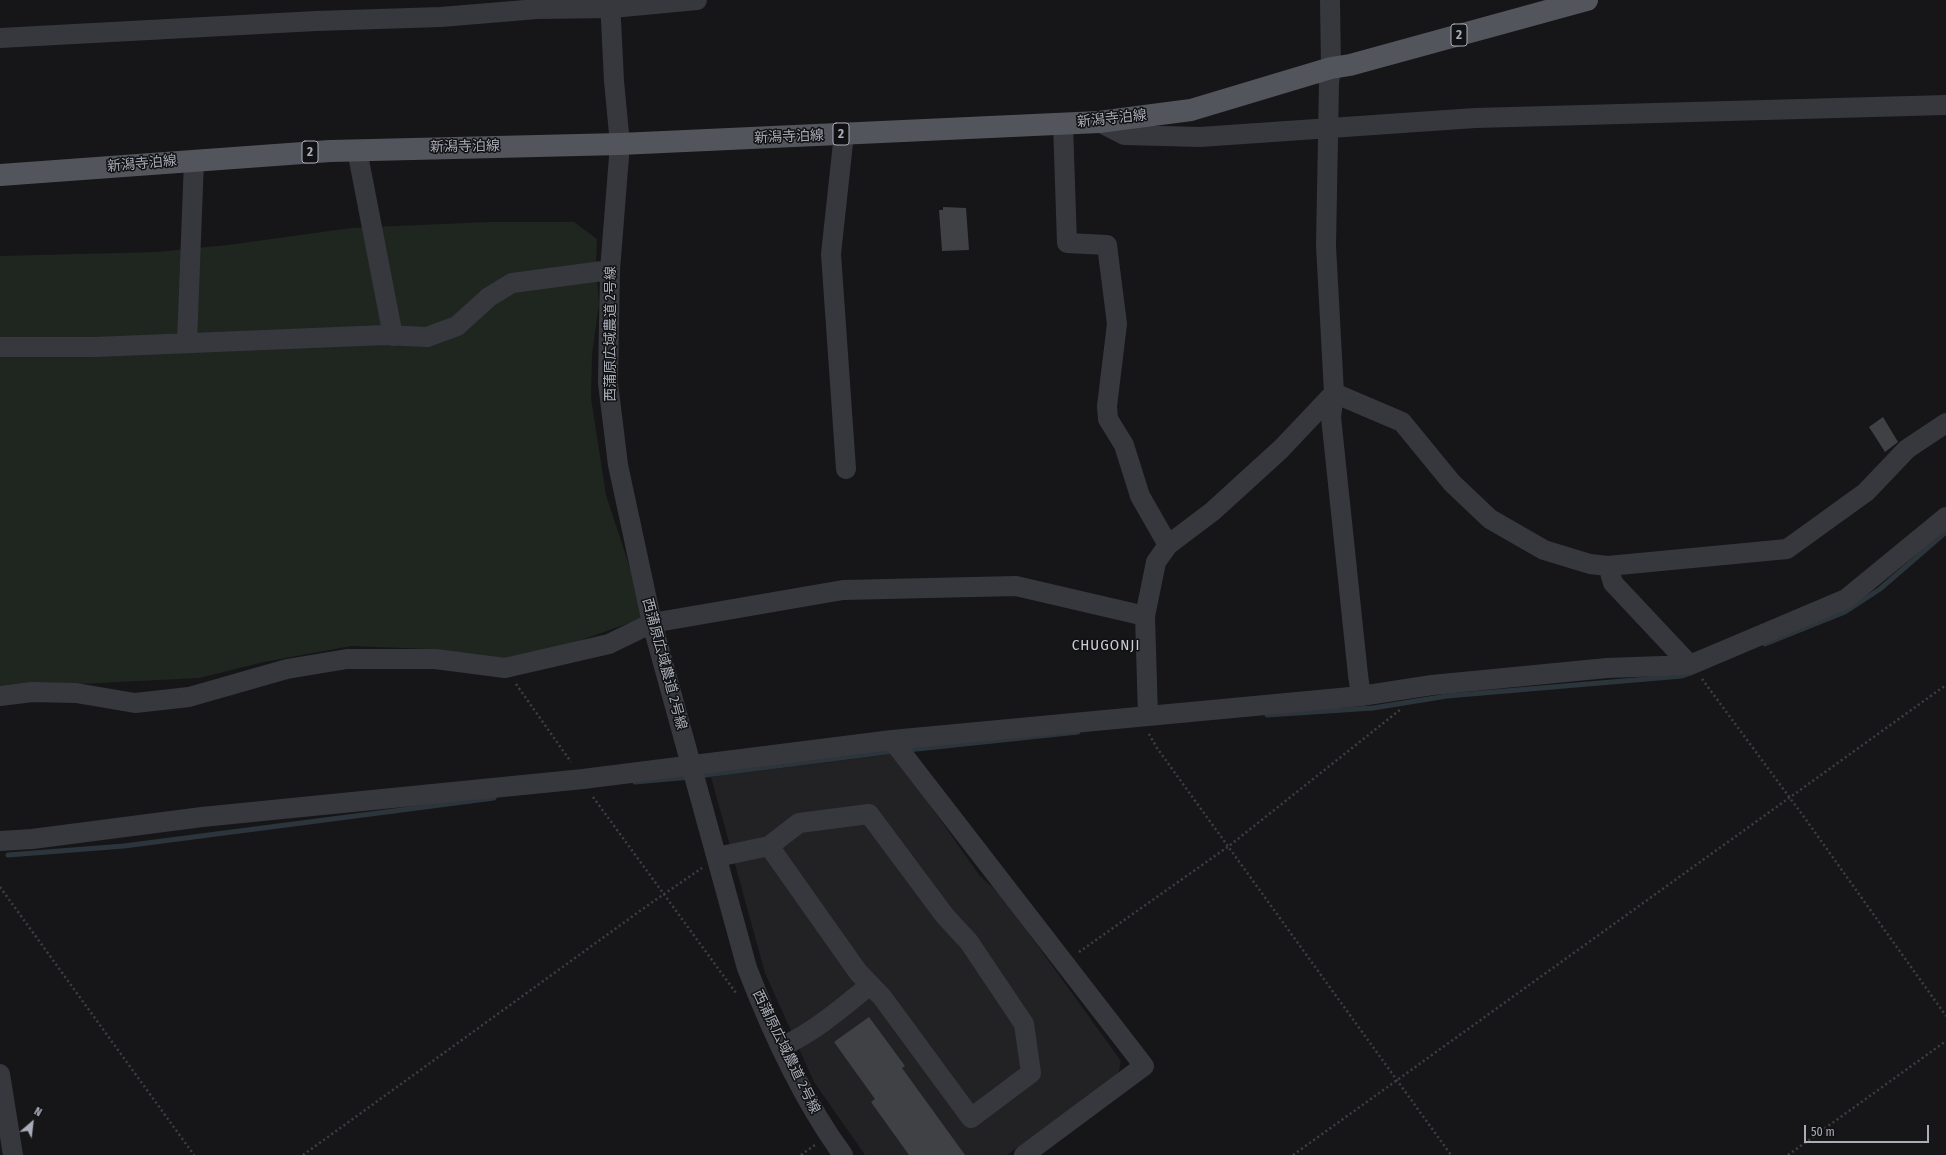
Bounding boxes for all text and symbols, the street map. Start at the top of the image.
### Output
road number: 2 [1451,24,1467,46]
street label: 新潟寺泊線 [1076,107,1148,131]
road number: 2 [833,123,849,145]
street label: 新潟寺泊線 [754,127,824,147]
street label: 新潟寺泊線 [430,138,500,156]
road number: 2 [302,141,318,163]
street label: 新潟寺泊線 [106,153,178,175]
street label: 西蒲原広域農道 2号線 [603,266,619,402]
street label: 西蒲原広域農道 2号線 [638,596,690,732]
district label: CHUGONJI [1072,637,1140,655]
street label: 西蒲原広域農道 2号線 [749,987,823,1117]
north arrow [12,1103,52,1143]
text: N [32,1105,44,1119]
scale bar [1806,1117,1931,1143]
text: 50 m [1811,1125,1835,1139]

